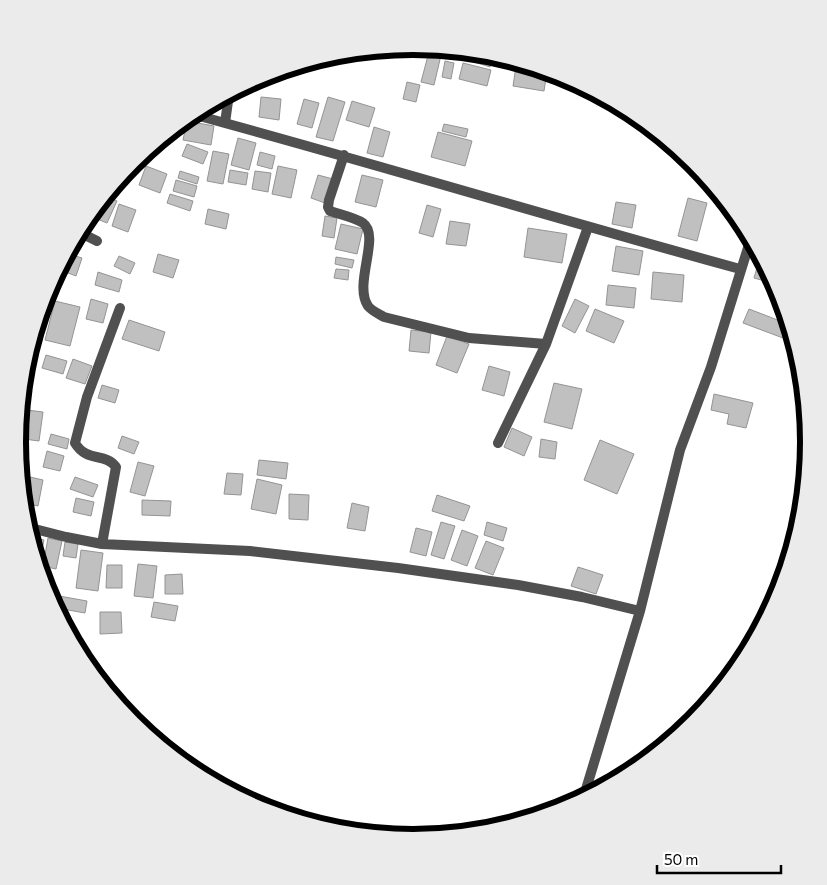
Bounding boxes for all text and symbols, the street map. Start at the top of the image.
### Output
scale bar [657,842,781,874]
text: 50 m [664,850,698,868]

